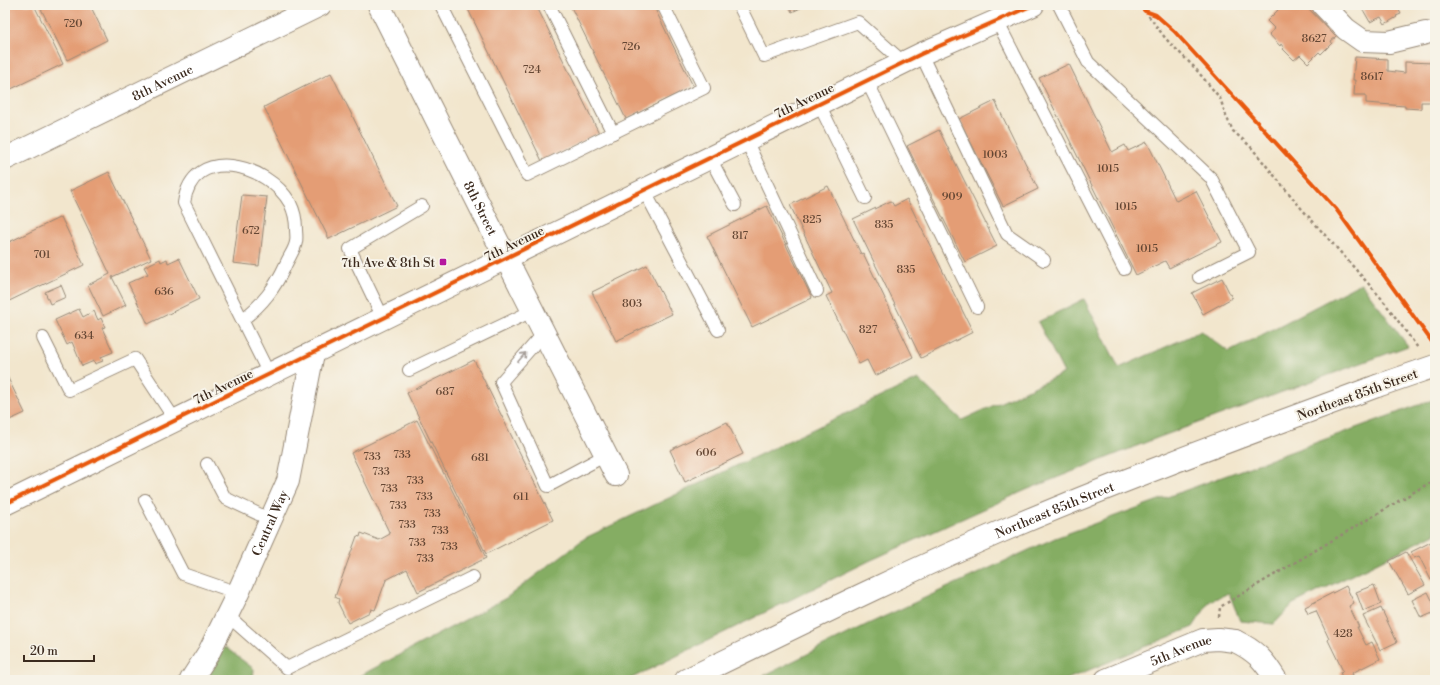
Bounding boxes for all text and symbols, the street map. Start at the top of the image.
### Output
house number: 720 [64,17,82,31]
house number: 8627 [1301,32,1327,46]
house number: 726 [622,40,641,54]
street label: 8th Avenue [129,61,196,105]
house number: 724 [523,63,542,77]
house number: 8617 [1361,70,1384,84]
street label: 7th Avenue [772,79,837,122]
house number: 1003 [982,148,1008,162]
house number: 1015 [1097,162,1119,176]
street label: 8th Street [460,179,500,238]
house number: 909 [942,190,963,204]
house number: 1015 [1115,200,1137,214]
house number: 825 [802,213,822,227]
house number: 835 [875,218,893,232]
street label: 7th Avenue [482,222,547,265]
house number: 672 [242,224,260,238]
house number: 817 [732,229,749,243]
house number: 1015 [1136,242,1158,256]
house number: 701 [34,248,51,262]
place label: 7th Ave & 8th St [341,255,435,271]
marker: 7th Ave & 8th St [438,257,448,267]
house number: 835 [897,263,915,277]
house number: 636 [154,285,174,299]
house number: 803 [622,297,642,311]
house number: 827 [859,323,878,337]
house number: 634 [74,329,94,343]
one-way arrow [518,352,527,363]
street label: 7th Avenue [191,365,256,408]
street label: Northeast 85th Street [1295,366,1420,424]
house number: 687 [436,385,455,399]
house number: 606 [696,446,717,460]
house number: 733 [393,448,411,462]
house number: 733 [363,450,381,464]
house number: 681 [471,451,489,465]
house number: 733 [372,465,390,479]
house number: 733 [406,474,424,488]
street label: Northeast 85th Street [993,479,1117,542]
house number: 733 [380,482,398,496]
street label: Central Way [249,487,292,559]
house number: 733 [415,490,433,504]
house number: 611 [513,490,529,504]
house number: 733 [389,499,407,513]
house number: 733 [423,507,441,521]
house number: 733 [398,518,416,532]
house number: 733 [431,524,449,538]
house number: 733 [408,536,426,550]
house number: 733 [440,540,458,554]
house number: 733 [416,552,434,566]
house number: 428 [1333,627,1353,641]
street label: 5th Avenue [1148,632,1213,670]
scale bar [24,637,94,663]
text: 20 m [30,644,58,659]

